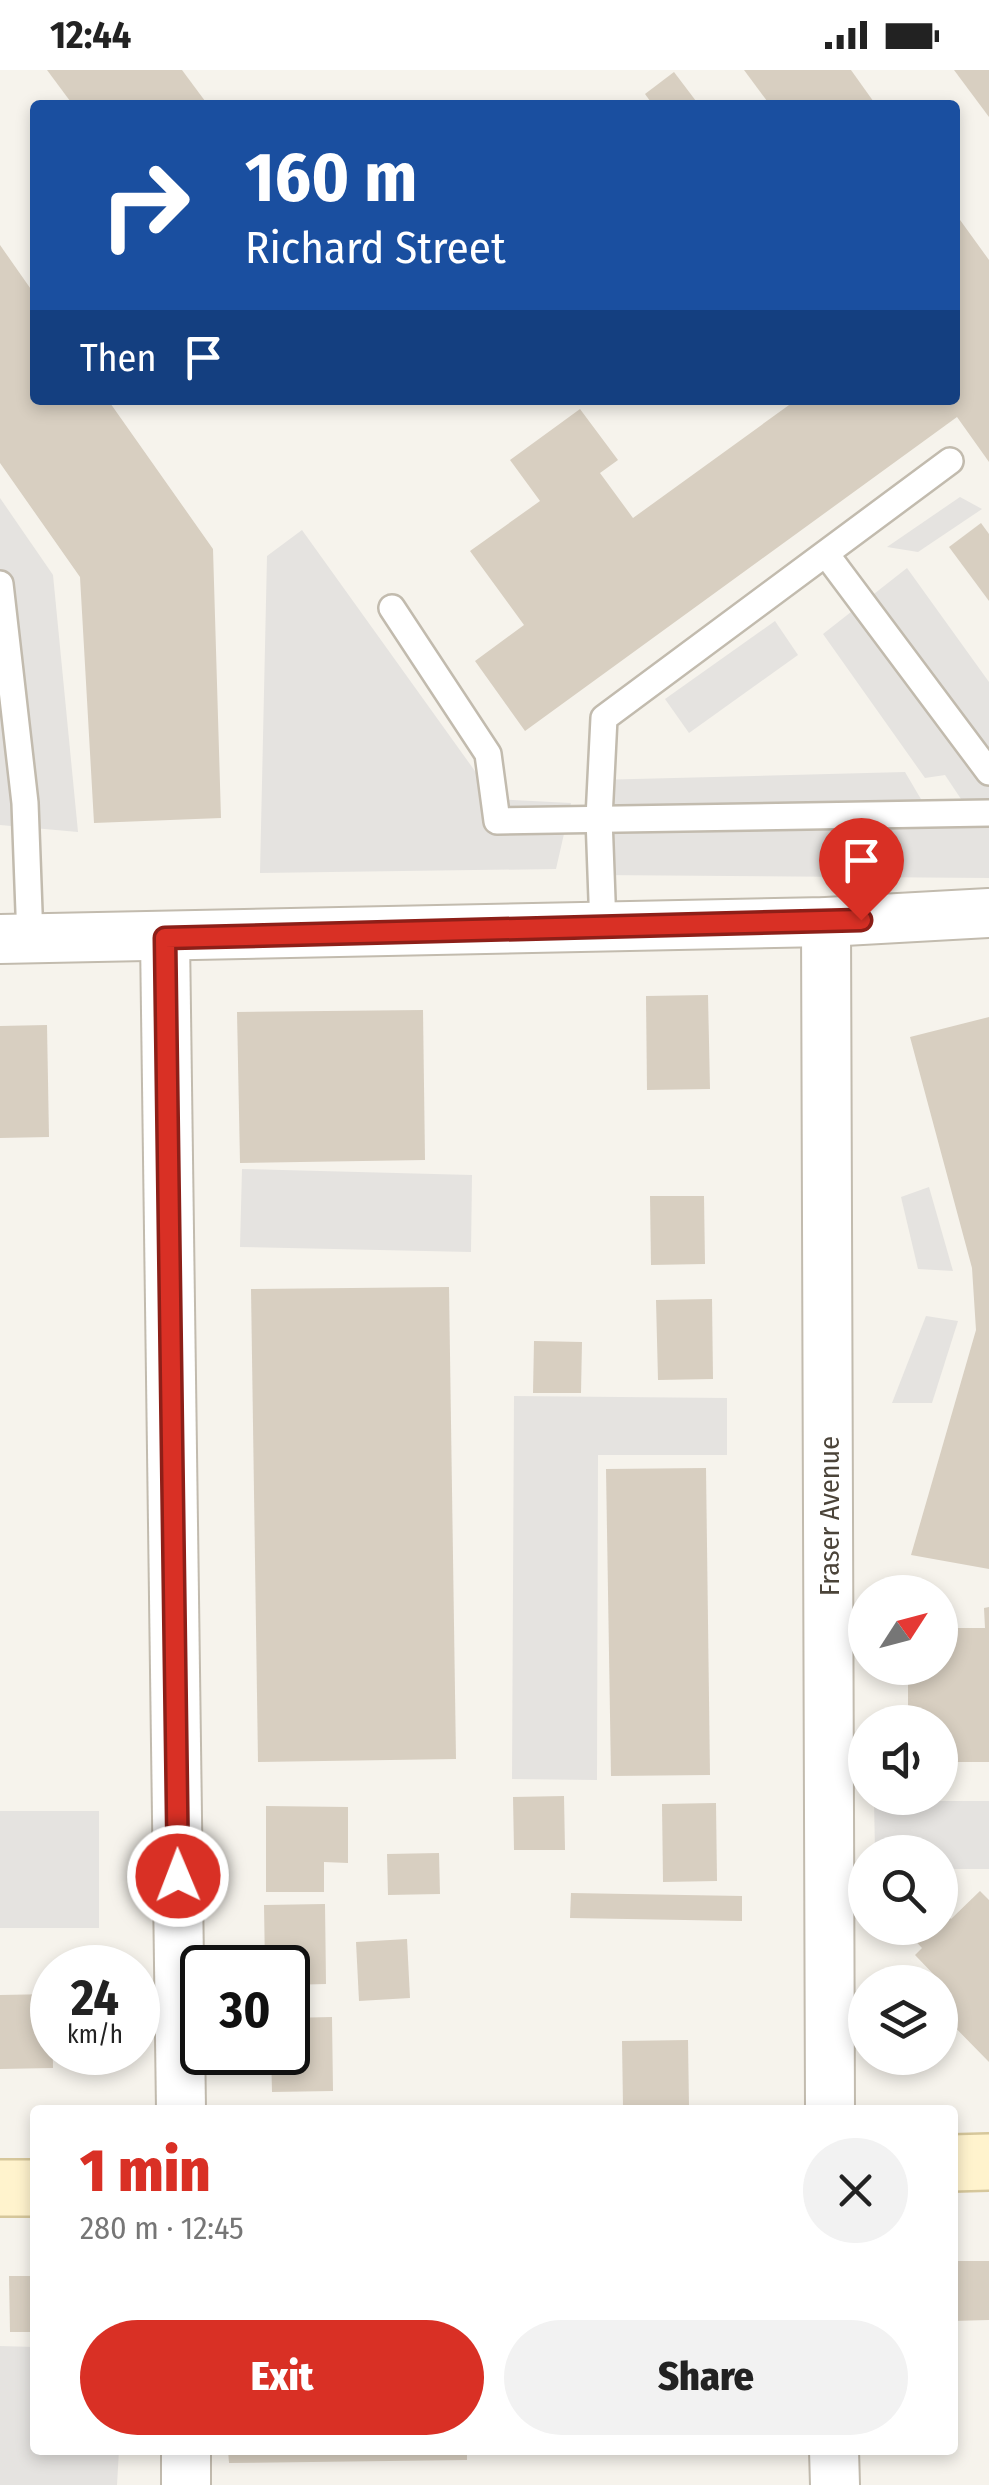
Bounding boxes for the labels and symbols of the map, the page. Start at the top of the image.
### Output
pin [819,818,904,921]
street label: Fraser Avenue [813,1436,846,1596]
north arrow [848,1575,958,1685]
position arrow [126,1824,230,1928]
speed limit sign: 30 [180,1945,310,2075]

